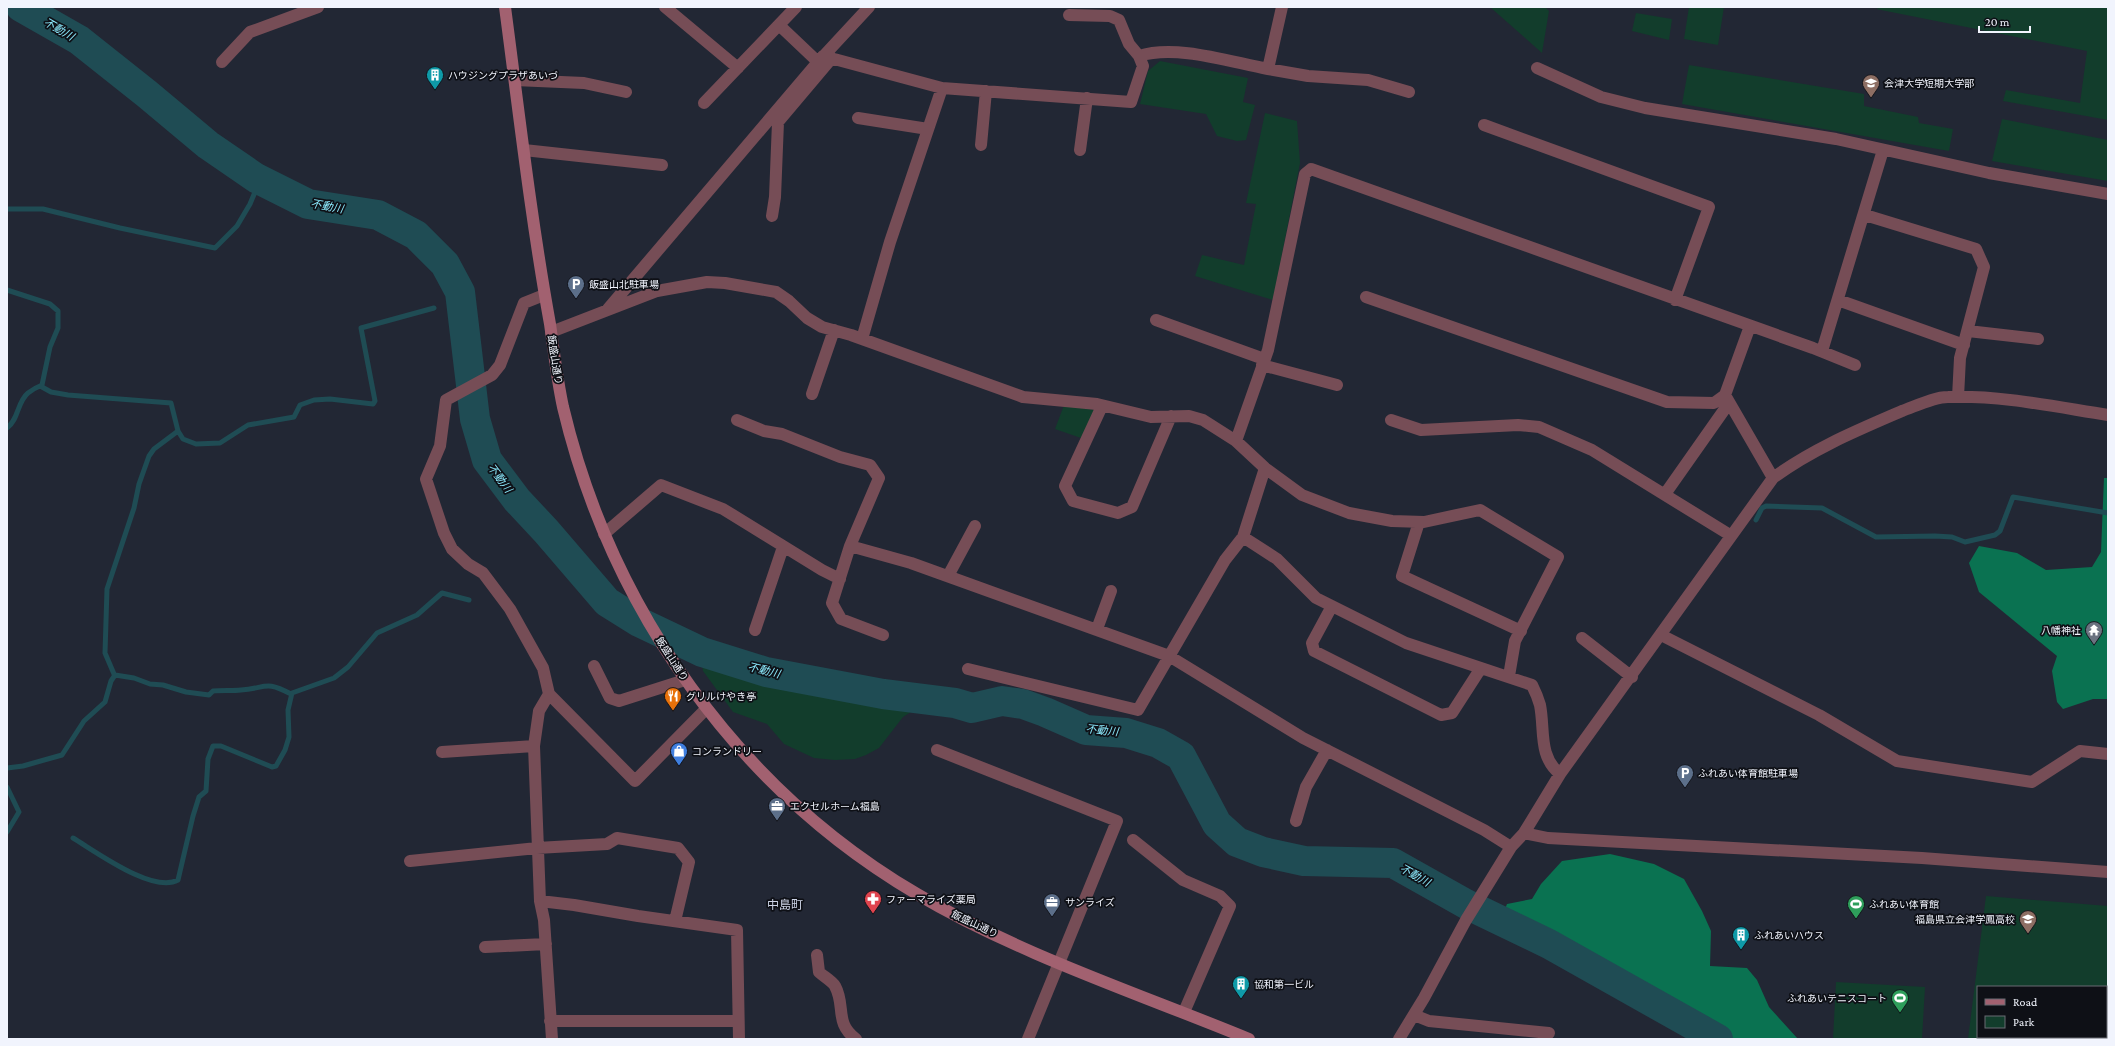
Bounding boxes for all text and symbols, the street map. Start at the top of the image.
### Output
scale bar [1979,8,2030,34]
text: 20 m [1985,15,2010,29]
water label: 不動川 [42,16,77,43]
building icon: ハウジングプラザあいづ [425,65,445,90]
place label: ハウジングプラザあいづ [448,70,558,81]
school or university icon: 会津大学短期大学部 [1861,73,1881,98]
place label: 会津大学短期大学部 [1884,78,1974,89]
water label: 不動川 [310,197,345,215]
parking icon: 飯盛山北駐車場 [566,274,586,299]
place label: 飯盛山北駐車場 [589,279,659,290]
street label: 飯盛山通り [546,334,564,386]
water label: 不動川 [485,461,515,496]
temple icon: 八幡神社 [2084,620,2104,645]
place label: 八幡神社 [2041,625,2081,636]
street label: 飯盛山通り [654,635,690,683]
water label: 不動川 [747,660,782,680]
restaurant icon: グリルけやき亭 [663,686,683,711]
place label: グリルけやき亭 [686,691,756,702]
water label: 不動川 [1085,722,1120,738]
shop icon: コンランドリー [669,741,689,766]
place label: コンランドリー [692,746,762,757]
parking icon: ふれあい体育館駐車場 [1675,763,1695,788]
place label: ふれあい体育館駐車場 [1698,768,1798,779]
office icon: エクセルホーム福島 [767,796,787,821]
place label: エクセルホーム福島 [790,801,880,812]
water label: 不動川 [1398,862,1433,889]
pharmacy icon: ファーマライズ薬局 [863,889,883,914]
office icon: サンライズ [1042,892,1062,917]
place label: ファーマライズ薬局 [886,894,976,905]
sports icon: ふれあい体育館 [1846,894,1866,919]
place label: サンライズ [1065,897,1115,908]
district label: 中島町 [767,898,803,912]
place label: ふれあい体育館 [1869,899,1939,910]
street label: 飯盛山通り [950,908,1000,940]
school or university icon: 福島県立会津学鳳高校 [2018,909,2038,934]
place label: 福島県立会津学鳳高校 [1915,914,2015,925]
building icon: ふれあいハウス [1731,925,1751,950]
place label: ふれあいハウス [1754,930,1824,941]
building icon: 協和第一ビル [1231,974,1251,999]
place label: 協和第一ビル [1254,979,1314,990]
legend [1977,986,2107,1038]
sports icon: ふれあいテニスコート [1890,988,1910,1013]
place label: ふれあいテニスコート [1787,993,1887,1004]
text: Road [2013,995,2038,1009]
text: Park [2013,1015,2035,1029]

